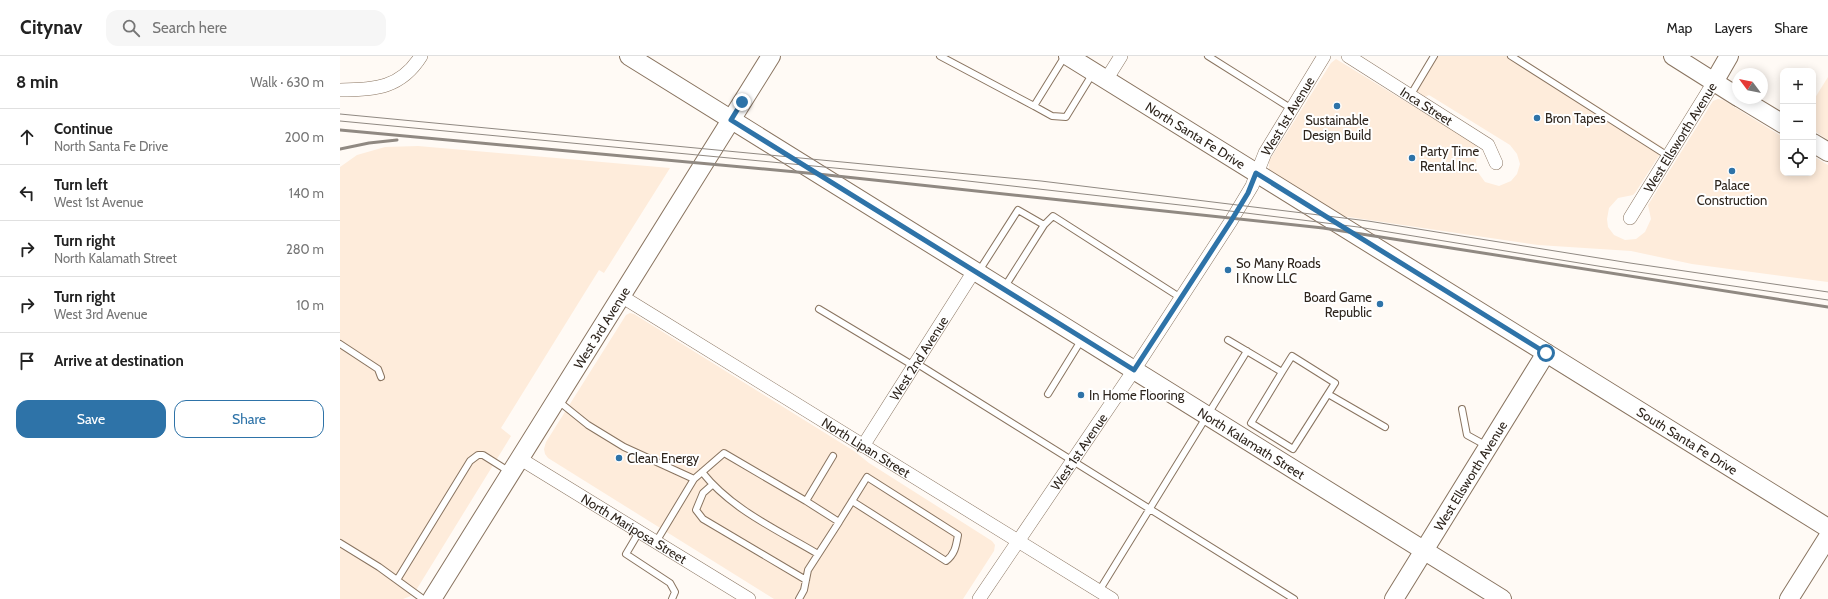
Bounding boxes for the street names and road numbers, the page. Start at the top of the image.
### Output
street label: West 1st Avenue [1257,73,1318,158]
street label: West Ellsworth Avenue [1640,79,1720,195]
street label: Inca Street [1397,83,1456,129]
street label: North Santa Fe Drive [1143,98,1248,172]
street label: West 3rd Avenue [570,283,633,371]
street label: West 2nd Avenue [886,313,952,403]
street label: South Santa Fe Drive [1634,403,1741,478]
street label: North Kalamath Street [1195,404,1308,483]
street label: West 1st Avenue [1047,410,1111,493]
street label: North Lipan Street [819,414,914,481]
street label: West Ellsworth Avenue [1430,417,1510,534]
street label: North Mariposa Street [578,490,690,567]

